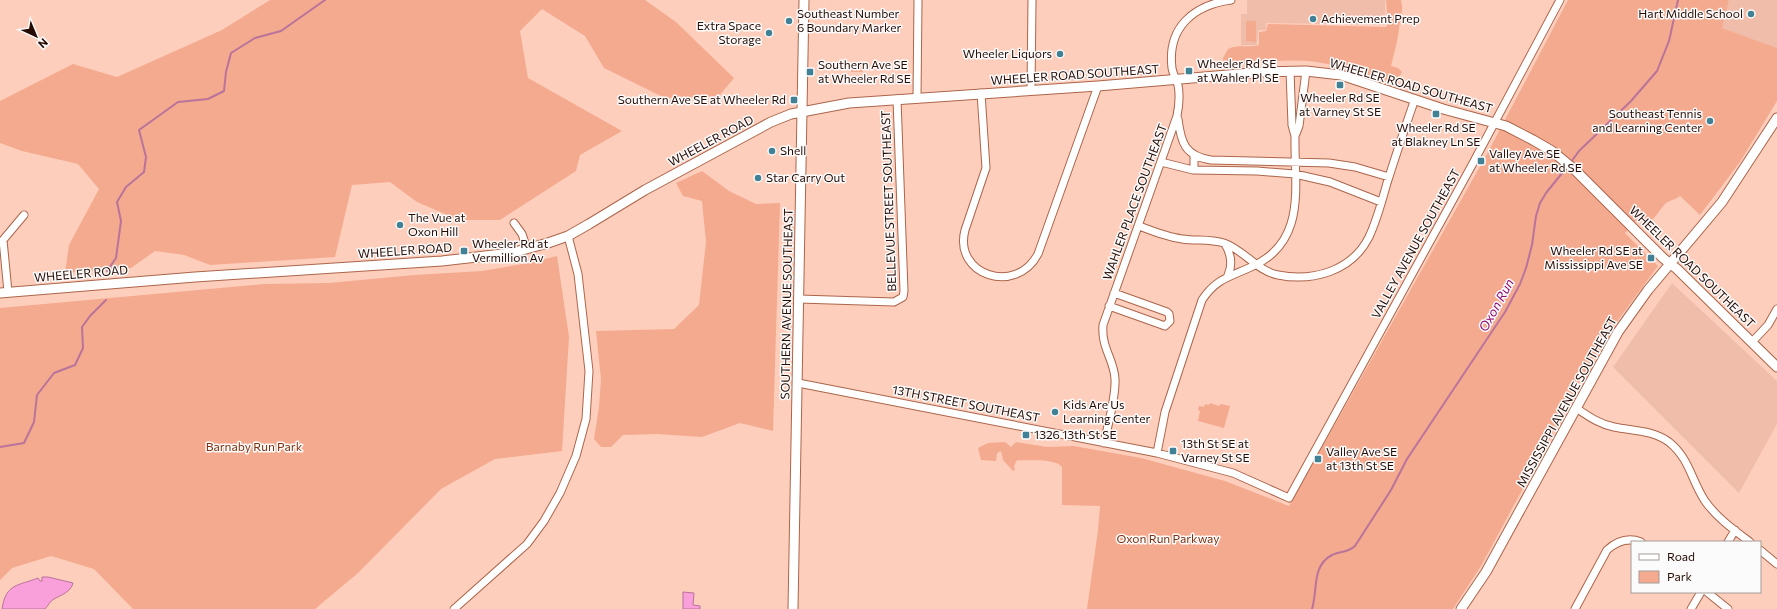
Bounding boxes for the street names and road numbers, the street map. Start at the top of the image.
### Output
street label: WHEELER ROAD SOUTHEAST [1328,55,1495,115]
street label: WHEELER ROAD SOUTHEAST [990,61,1160,87]
street label: BELLEVUE STREET SOUTHEAST [878,110,898,292]
street label: WHEELER ROAD [666,112,756,168]
street label: WAHLER PLACE SOUTHEAST [1099,121,1169,282]
street label: VALLEY AVENUE SOUTHEAST [1368,166,1462,321]
street label: WHEELER ROAD SOUTHEAST [1627,203,1758,330]
street label: SOUTHERN AVENUE SOUTHEAST [777,208,795,400]
street label: WHEELER ROAD [357,240,453,260]
street label: WHEELER ROAD [33,262,129,284]
street label: MISSISSIPPI AVENUE SOUTHEAST [1513,314,1619,489]
street label: 13TH STREET SOUTHEAST [891,382,1041,424]

